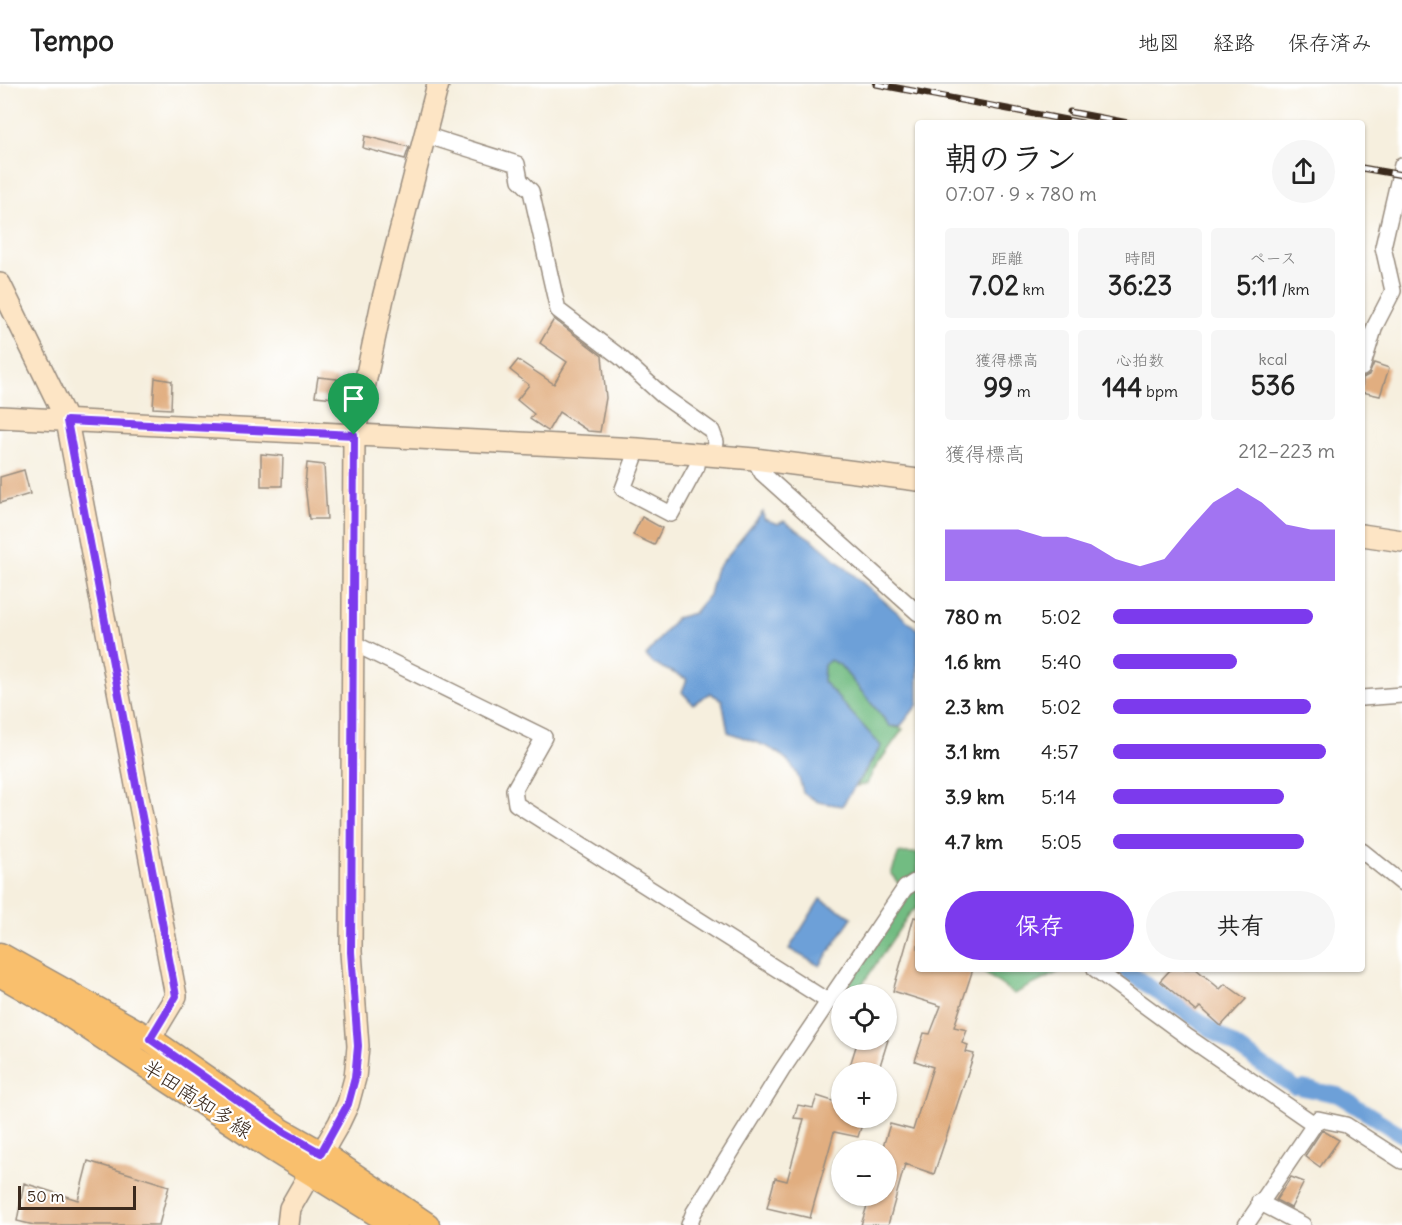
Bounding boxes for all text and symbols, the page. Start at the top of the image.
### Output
text: Tempo [30,23,114,59]
text: 地図 [1138,29,1180,56]
text: 経路 [1213,29,1255,56]
text: 保存済み [1288,29,1372,56]
text: 朝のラン [945,137,1077,179]
button: share [1272,140,1335,203]
text: 07:07 · 9 × 780 m [945,181,1097,206]
text: 距離 [991,248,1023,268]
text: 時間 [1124,248,1156,268]
text: ペース [1249,248,1297,268]
text: 7.02 [969,269,1019,302]
text: 36:23 [1108,269,1172,302]
text: 5:11 [1236,269,1278,302]
text: km [1019,279,1045,299]
text: /km [1278,279,1310,299]
text: kcal [1259,349,1287,369]
text: 獲得標高 [975,350,1039,370]
text: 心拍数 [1116,350,1164,370]
text: 536 [1251,369,1295,402]
text: 99 [983,371,1013,404]
text: 144 [1102,371,1142,404]
pin [328,373,379,435]
text: m [1013,381,1031,401]
text: bpm [1142,381,1178,401]
icon: arrive [337,382,370,415]
text: 212–223 m [1238,438,1335,463]
text: 獲得標高 [945,441,1025,466]
text: 780 m [945,604,1002,629]
text: 5:02 [1041,604,1081,629]
text: 1.6 km [945,649,1001,674]
text: 5:40 [1041,649,1082,674]
text: 2.3 km [945,694,1004,719]
text: 5:02 [1041,694,1081,719]
text: 3.1 km [945,739,1000,764]
text: 4:57 [1041,739,1078,764]
text: 3.9 km [945,784,1005,809]
text: 5:14 [1041,784,1077,809]
text: 4.7 km [945,829,1003,854]
text: 5:05 [1041,829,1082,854]
button: 保存 [945,891,1134,960]
button: 共有 [1146,891,1335,960]
map controls [831,984,897,1206]
button: locate [831,984,897,1050]
street label: 半田南知多線 [137,1053,257,1144]
button: + [831,1062,897,1128]
button: − [831,1140,897,1206]
scale bar [18,1183,136,1210]
text: 50 m [27,1186,65,1206]

